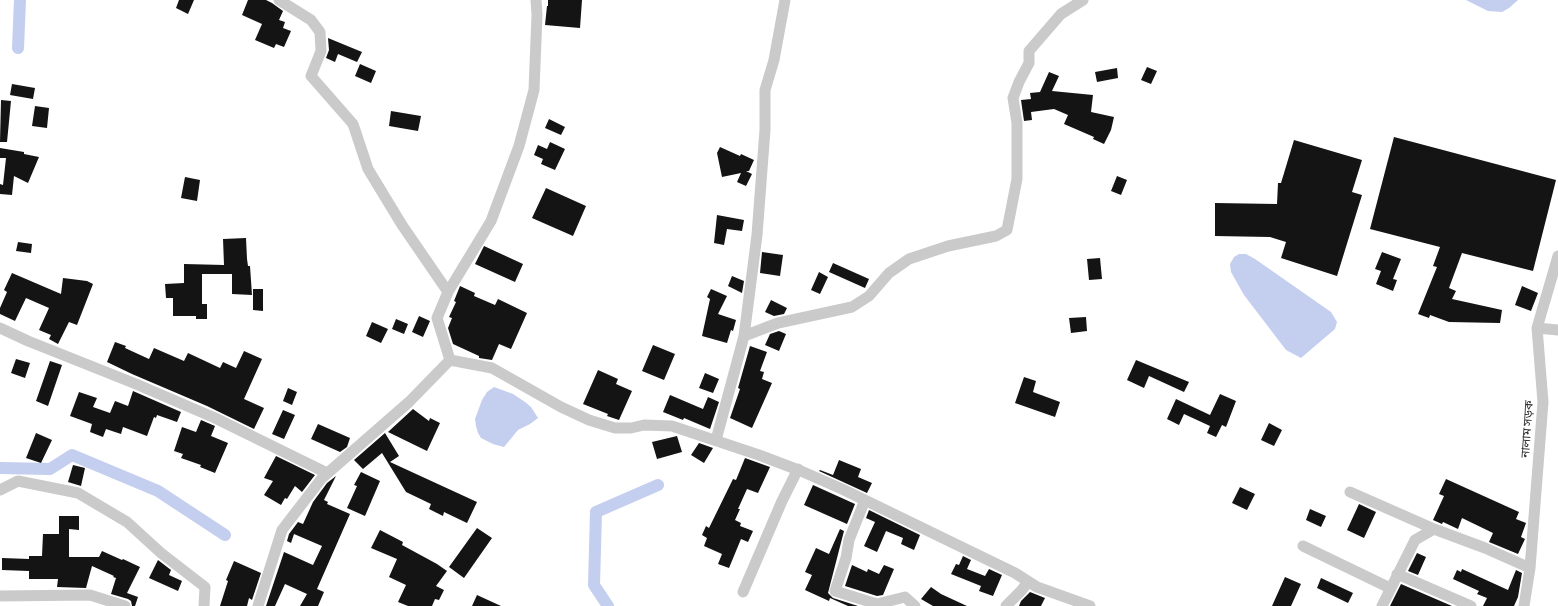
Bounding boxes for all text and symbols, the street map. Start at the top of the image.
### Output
street label: নালাম সড়ক [1518,400,1536,458]

